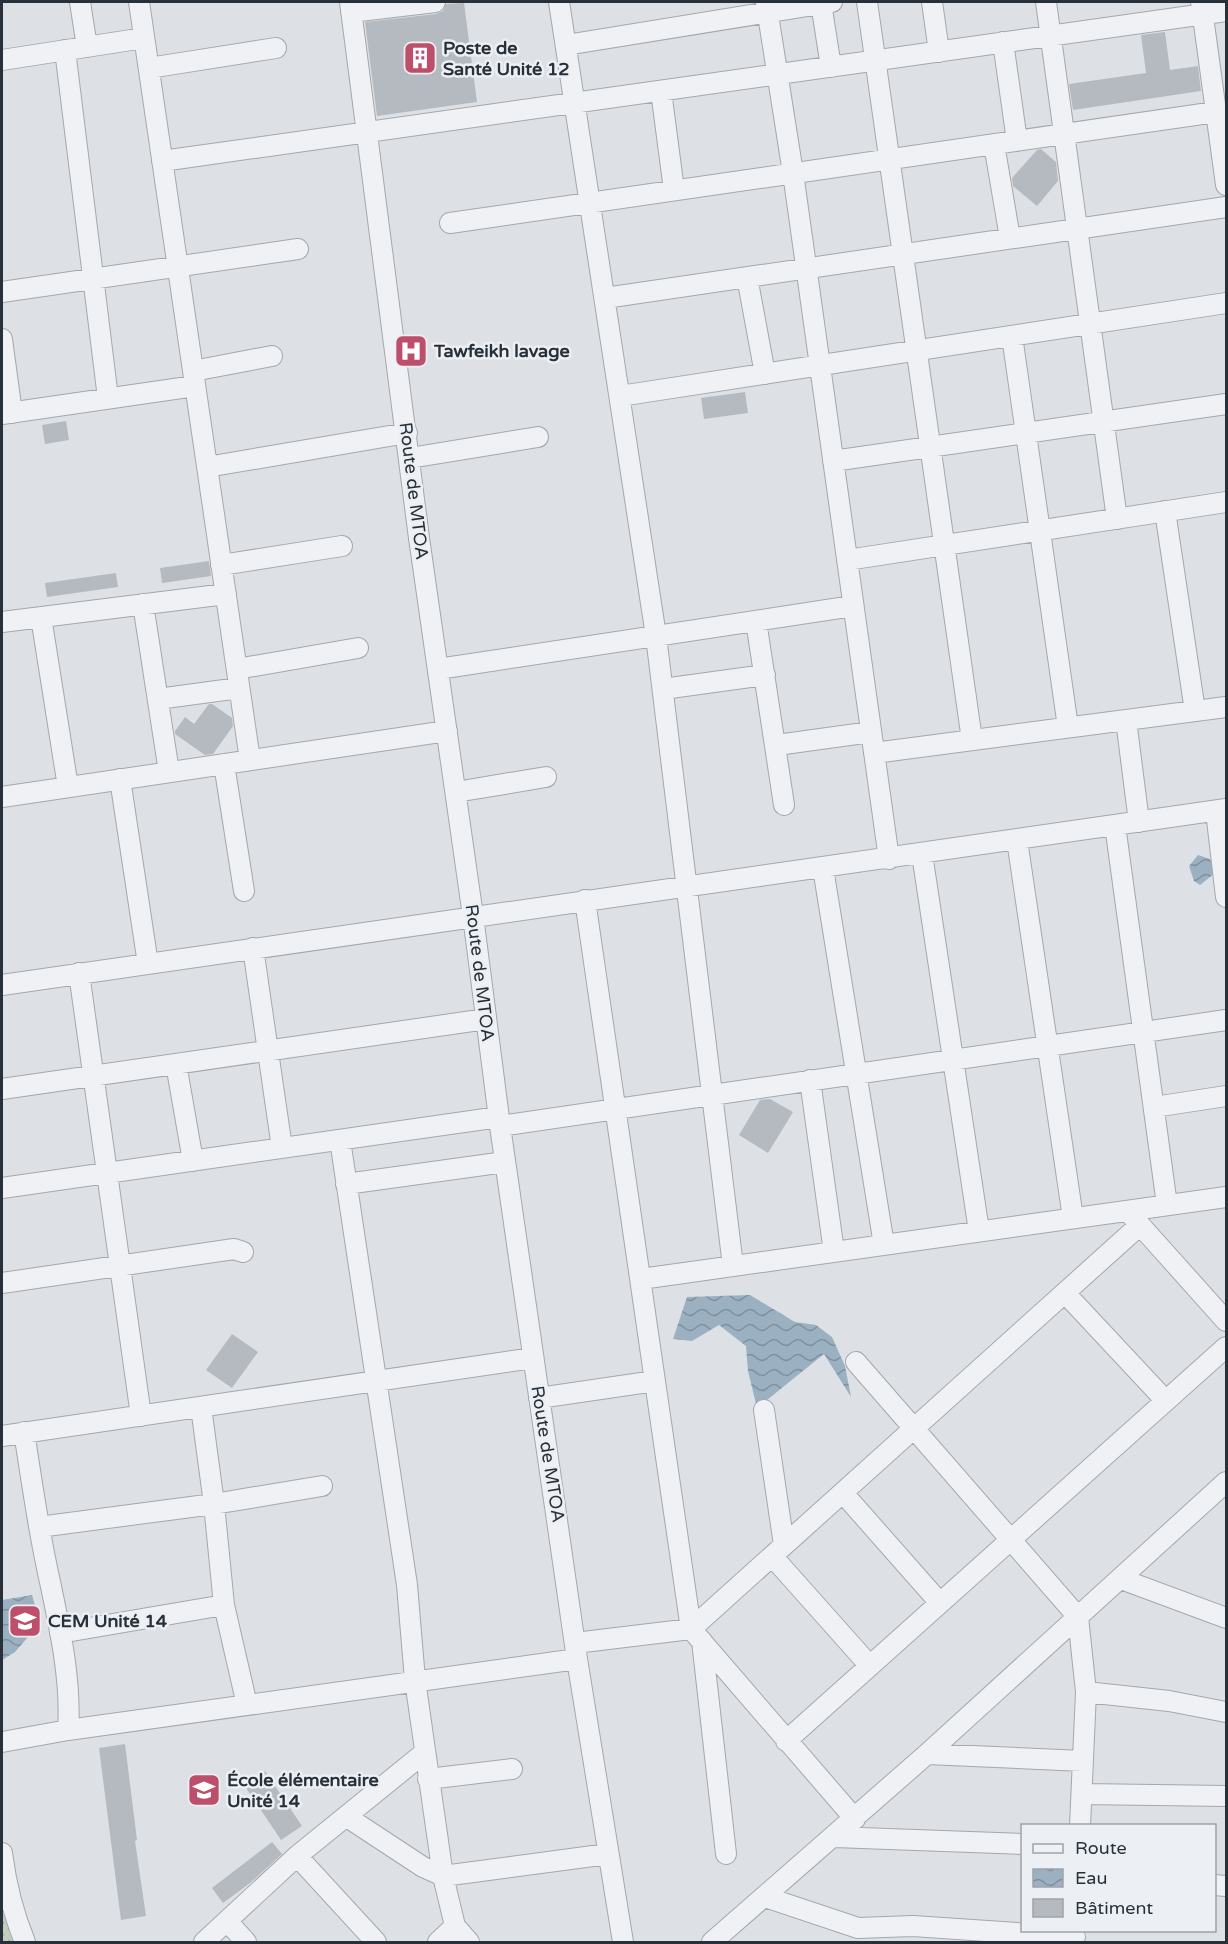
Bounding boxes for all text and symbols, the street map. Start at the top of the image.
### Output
place label: Poste de Santé Unité 12 [443,37,570,80]
building icon: Poste de Santé Unité 12 [402,40,438,76]
hospital icon: Tawfeikh lavage [393,333,429,369]
place label: Tawfeikh lavage [433,340,570,362]
street label: Route de MTOA [395,421,433,561]
street label: Route de MTOA [461,903,499,1043]
street label: Route de MTOA [526,1384,570,1524]
school or university icon: CEM Unité 14 [7,1603,43,1639]
place label: CEM Unité 14 [48,1610,168,1632]
place label: École élémentaire Unité 14 [227,1769,379,1812]
school or university icon: École élémentaire Unité 14 [186,1772,222,1808]
legend [1021,1824,1216,1932]
text: Route [1075,1837,1127,1859]
text: Eau [1075,1867,1107,1889]
text: Bâtiment [1075,1897,1153,1919]

